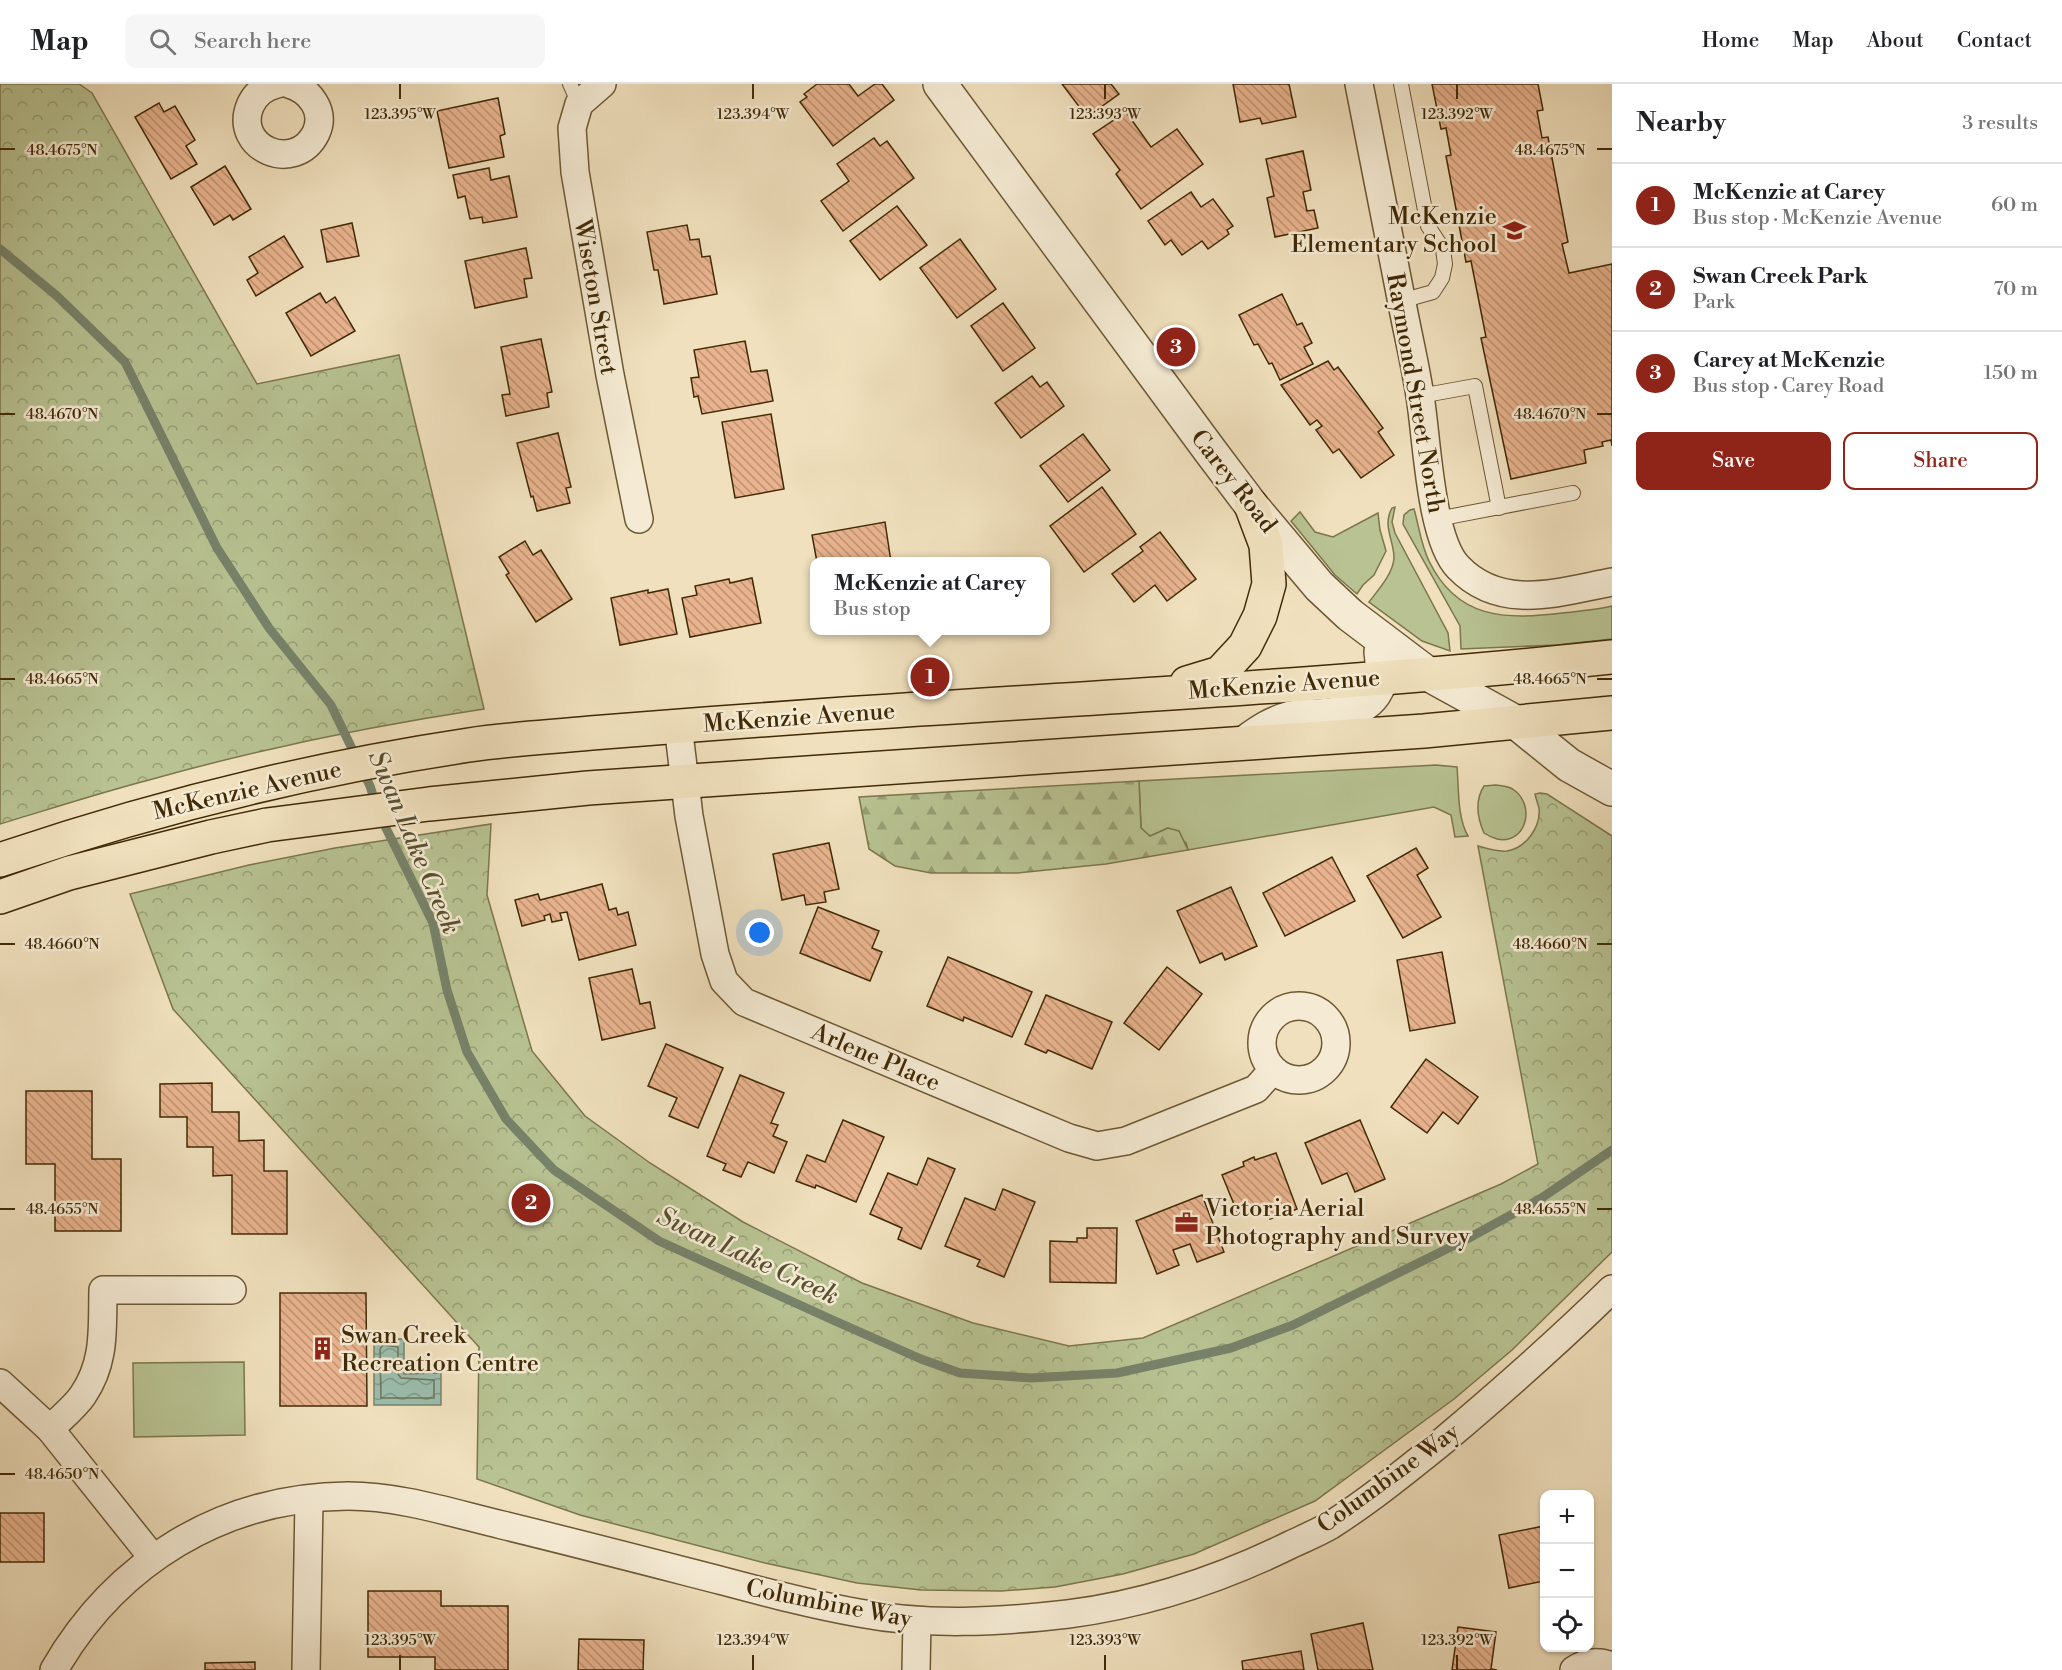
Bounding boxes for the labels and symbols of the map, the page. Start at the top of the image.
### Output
text: 123.395°W [364,105,436,124]
text: 123.394°W [717,105,790,124]
text: 123.393°W [1069,105,1141,124]
text: 123.392°W [1421,105,1493,124]
text: 48.4675°N [27,141,97,160]
text: 48.4675°N [1515,141,1585,160]
place label: McKenzie Elementary School [1291,202,1497,260]
street label: Wiseton Street [566,216,624,378]
school or university icon: McKenzie Elementary School [1502,217,1528,243]
street label: Raymond Street North [1379,271,1451,516]
pin: 3 [1156,324,1196,370]
text: 48.4670°N [26,405,98,424]
text: 48.4670°N [1514,405,1586,424]
street label: Carey Road [1183,424,1283,540]
pin: 1 [910,654,950,700]
street label: McKenzie Avenue [1187,663,1381,707]
text: 48.4665°N [25,670,99,689]
text: 48.4665°N [1513,670,1587,689]
street label: McKenzie Avenue [702,696,896,740]
water label: Swan Lake Creek [361,746,467,939]
street label: McKenzie Avenue [150,755,345,827]
your location [745,918,774,947]
text: 48.4660°N [24,935,100,954]
text: 48.4660°N [1512,935,1588,954]
street label: Arlene Place [806,1017,945,1098]
pin: 2 [512,1180,550,1226]
place label: Victoria Aerial Photography and Survey [1204,1194,1470,1252]
text: 48.4655°N [26,1200,98,1219]
water label: Swan Lake Creek [652,1200,843,1312]
text: 48.4655°N [1514,1200,1586,1219]
office icon: Victoria Aerial Photography and Survey [1174,1209,1200,1235]
place label: Swan Creek Recreation Centre [341,1321,539,1379]
building icon: Swan Creek Recreation Centre [310,1336,336,1362]
street label: Columbine Way [1312,1417,1466,1540]
text: 48.4650°N [25,1465,99,1484]
street label: Columbine Way [743,1573,915,1635]
text: 123.395°W [364,1631,436,1650]
text: 123.394°W [717,1631,790,1650]
text: 123.393°W [1069,1631,1141,1650]
text: 123.392°W [1421,1631,1493,1650]

